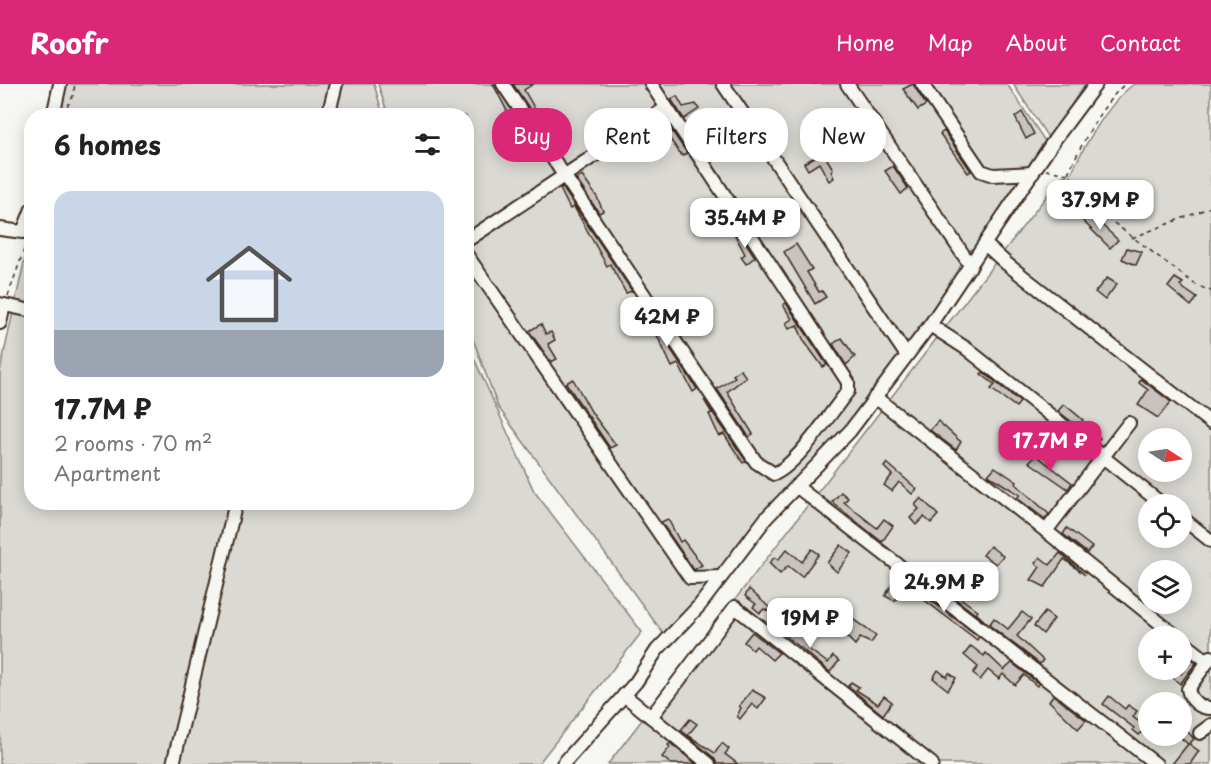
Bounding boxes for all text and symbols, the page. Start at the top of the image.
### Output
text: Roofr [30,21,109,64]
text: Home [836,26,895,58]
text: Map [928,26,973,58]
text: About [1006,26,1067,58]
text: Contact [1100,26,1181,58]
chip: Buy [492,108,572,162]
chip: Rent [584,108,672,162]
chip: Filters [684,108,788,162]
chip: New [800,108,886,162]
text: 6 homes [54,125,161,164]
icon: filters [411,128,444,161]
pin: 37.9M ₽ [1045,180,1155,231]
text: 37.9M ₽ [1061,184,1139,214]
pin: 35.4M ₽ [690,198,800,249]
text: 35.4M ₽ [704,202,786,232]
icon: home [195,230,303,338]
pin: 42M ₽ [625,297,709,348]
text: 42M ₽ [634,301,700,331]
text: 17.7M ₽ [54,389,152,428]
pin: 17.7M ₽ [995,421,1105,472]
text: 17.7M ₽ [1012,425,1088,455]
text: 2 rooms · 70 m² [54,428,212,458]
north arrow [1138,428,1192,482]
map controls [1138,428,1192,746]
text: Apartment [54,458,161,488]
button: locate [1138,494,1192,548]
button: layers [1138,560,1192,614]
pin: 24.9M ₽ [889,562,999,613]
text: 24.9M ₽ [904,566,984,596]
pin: 19M ₽ [768,598,852,649]
text: 19M ₽ [781,602,839,632]
button: + [1138,626,1192,680]
button: − [1138,692,1192,746]

